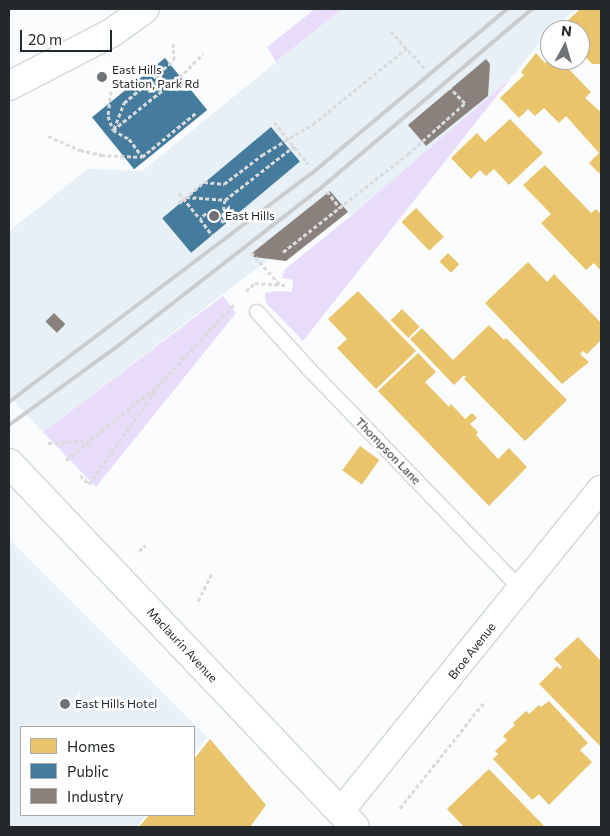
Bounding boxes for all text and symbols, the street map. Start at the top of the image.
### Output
scale bar [22,20,115,52]
north arrow [540,20,590,70]
text: N [560,22,573,40]
text: 20 m [28,30,62,48]
place label: East Hills Station, Park Rd [112,63,199,91]
marker: East Hills Station, Park Rd [96,71,108,83]
marker: East Hills [207,209,221,223]
place label: East Hills [225,209,275,223]
street label: Thompson Lane [352,415,424,487]
street label: Maclaurin Avenue [144,605,220,685]
street label: Broe Avenue [445,620,499,682]
place label: East Hills Hotel [75,697,157,711]
marker: East Hills Hotel [59,698,71,710]
legend [20,726,195,816]
text: Homes [67,737,115,755]
text: Public [67,762,109,780]
text: Industry [67,787,124,805]

